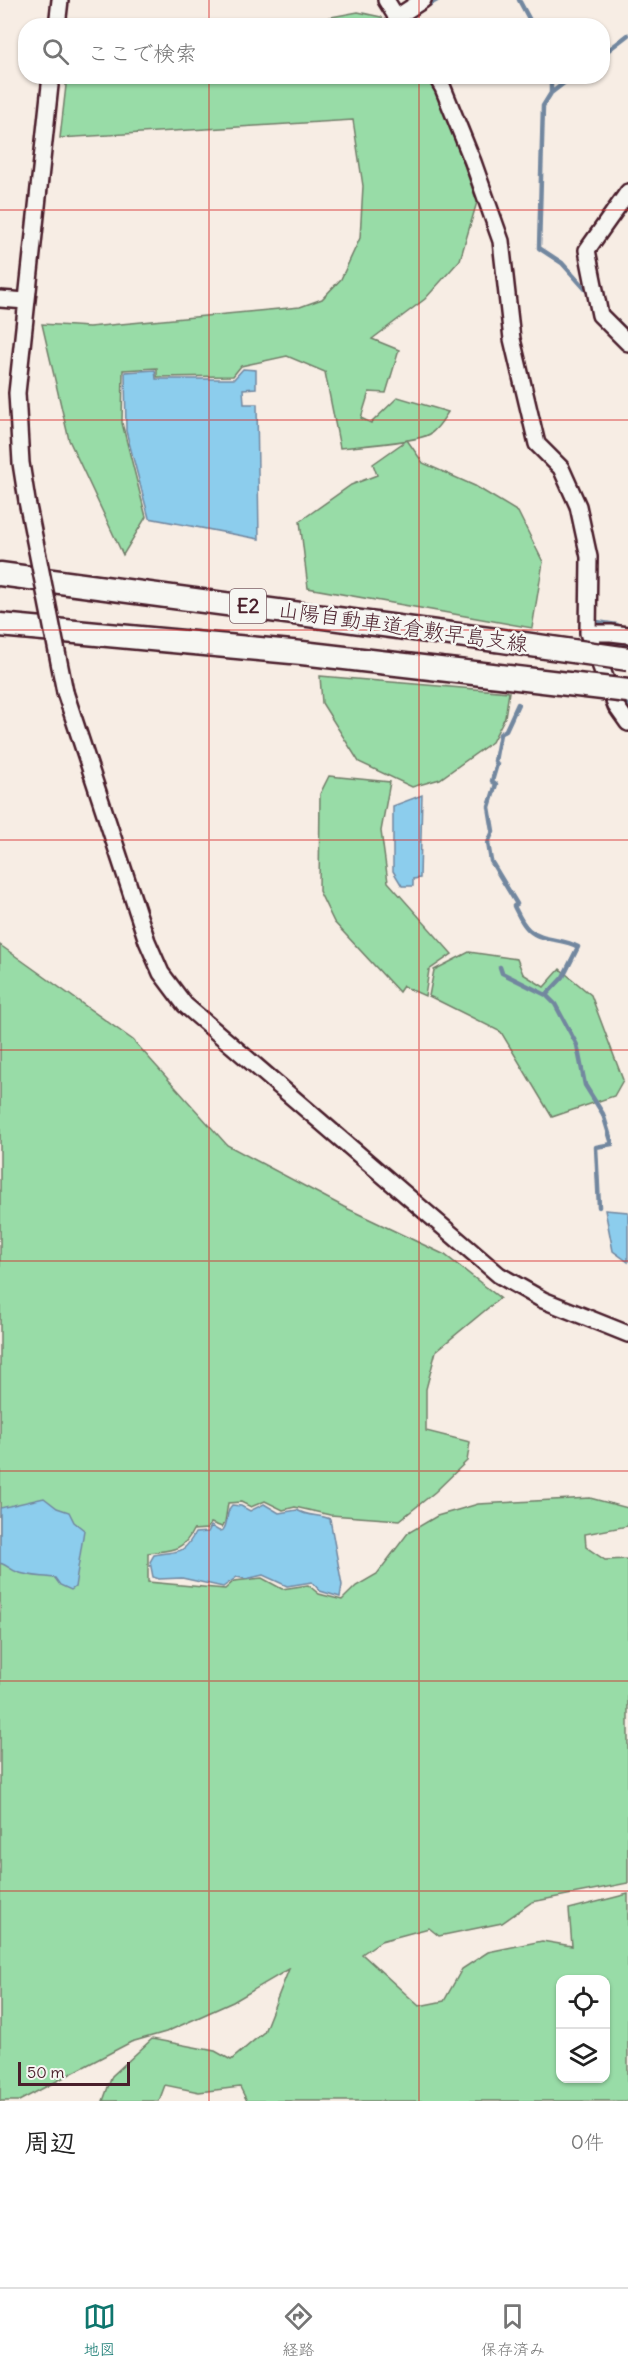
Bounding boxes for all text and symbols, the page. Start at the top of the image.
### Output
search box [18,18,610,84]
icon: search [39,35,72,68]
text: ここで検索 [87,39,197,67]
road number: E2 [230,589,266,623]
street label: 山陽自動車道倉敷早島支線 [276,596,530,657]
map controls [556,1975,610,2083]
button: locate [556,1975,610,2029]
button: layers [556,2029,610,2083]
scale bar [18,2059,130,2086]
text: 50 m [27,2062,65,2082]
text: 周辺 [24,2126,76,2159]
text: 0件 [571,2129,604,2154]
tab: 地図 [83,2300,116,2360]
tab: 経路 [282,2300,315,2360]
tab: 保存済み [481,2300,545,2360]

